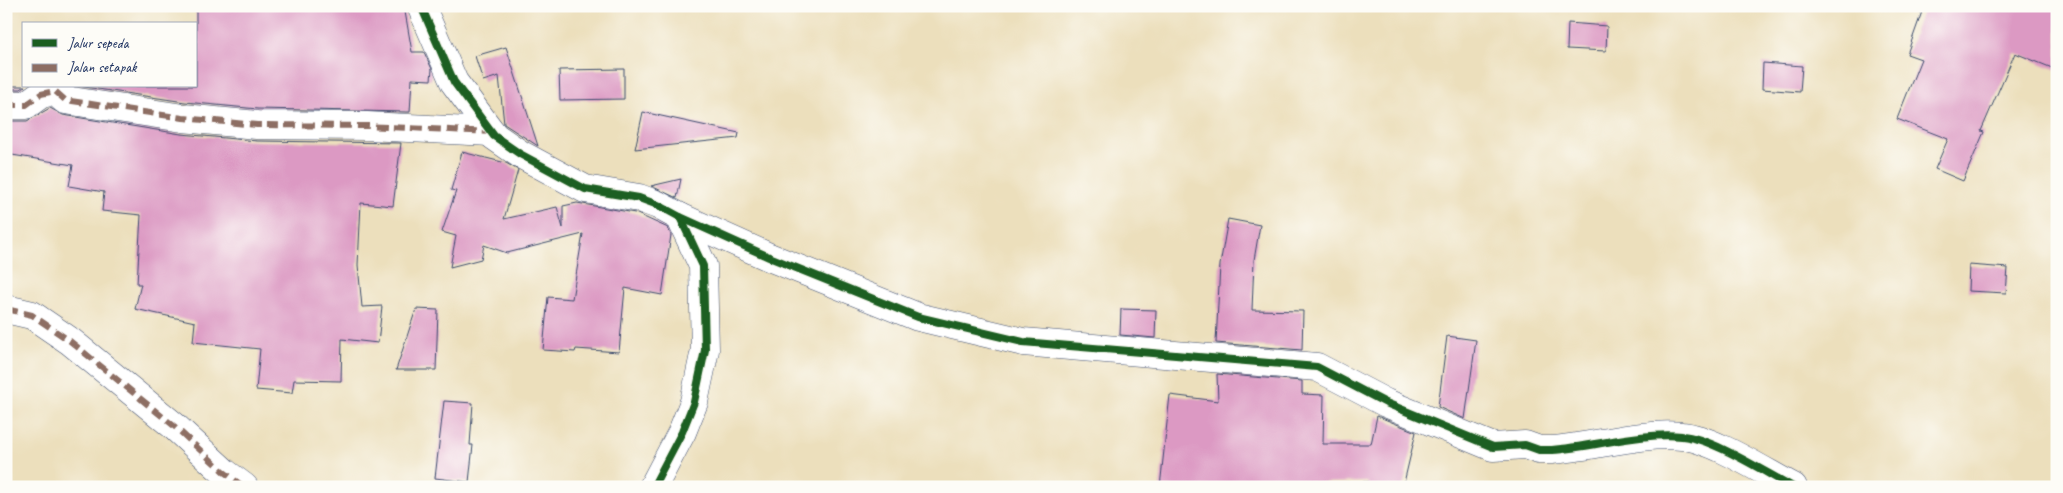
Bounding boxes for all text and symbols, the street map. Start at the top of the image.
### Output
legend [22,22,198,88]
text: Jalur sepeda [67,34,130,53]
text: Jalan setapak [67,58,138,77]

